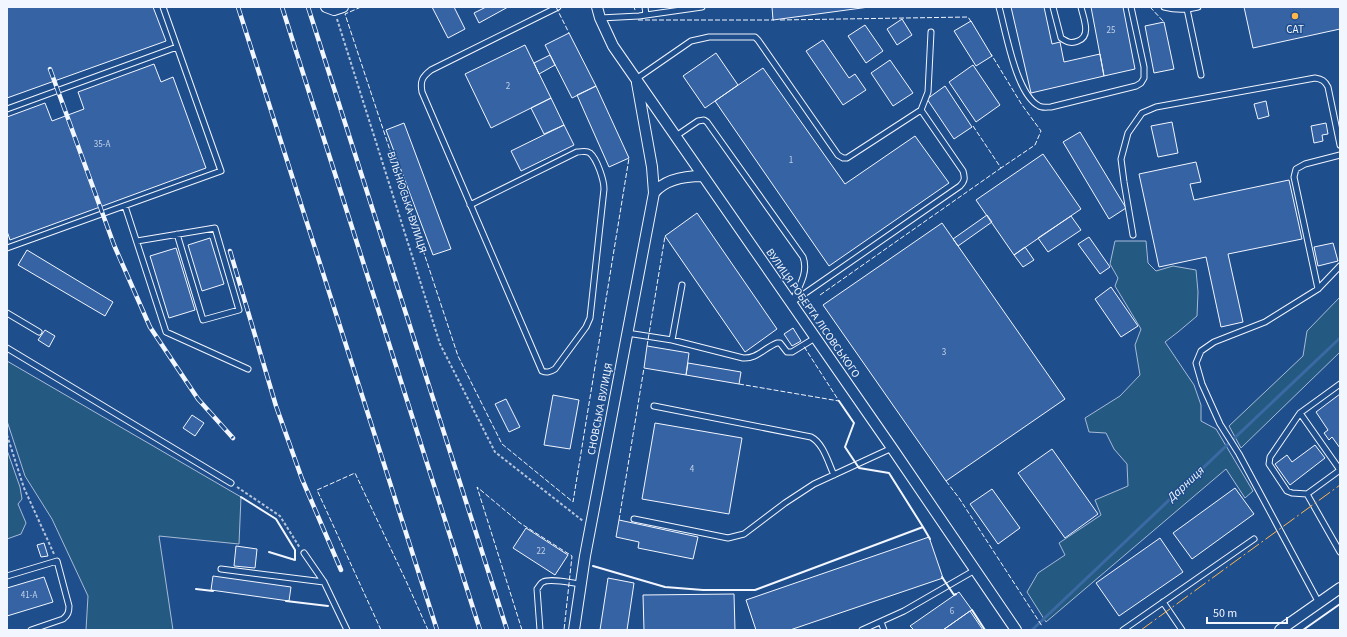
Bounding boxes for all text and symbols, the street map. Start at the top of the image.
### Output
marker: САТ [1290,11,1300,21]
place label: САТ [1286,22,1304,37]
house number: 25 [1107,24,1116,37]
house number: 2 [506,80,511,93]
house number: 35-А [94,138,110,151]
street label: ВІЛЬНЮСЬКА ВУЛИЦЯ [383,149,431,255]
house number: 1 [789,154,793,167]
street label: ВУЛИЦЯ РОБЕРТА ЛІСОВСЬКОГО [762,245,864,381]
house number: 3 [942,346,947,359]
street label: СНОВСЬКА ВУЛИЦЯ [584,362,616,456]
water label: Дарниця [1163,462,1208,506]
house number: 4 [690,463,695,476]
house number: 22 [537,545,546,558]
house number: 41-А [21,589,37,602]
scale bar [1207,599,1287,625]
house number: 6 [950,605,955,618]
text: 50 m [1213,605,1237,622]

